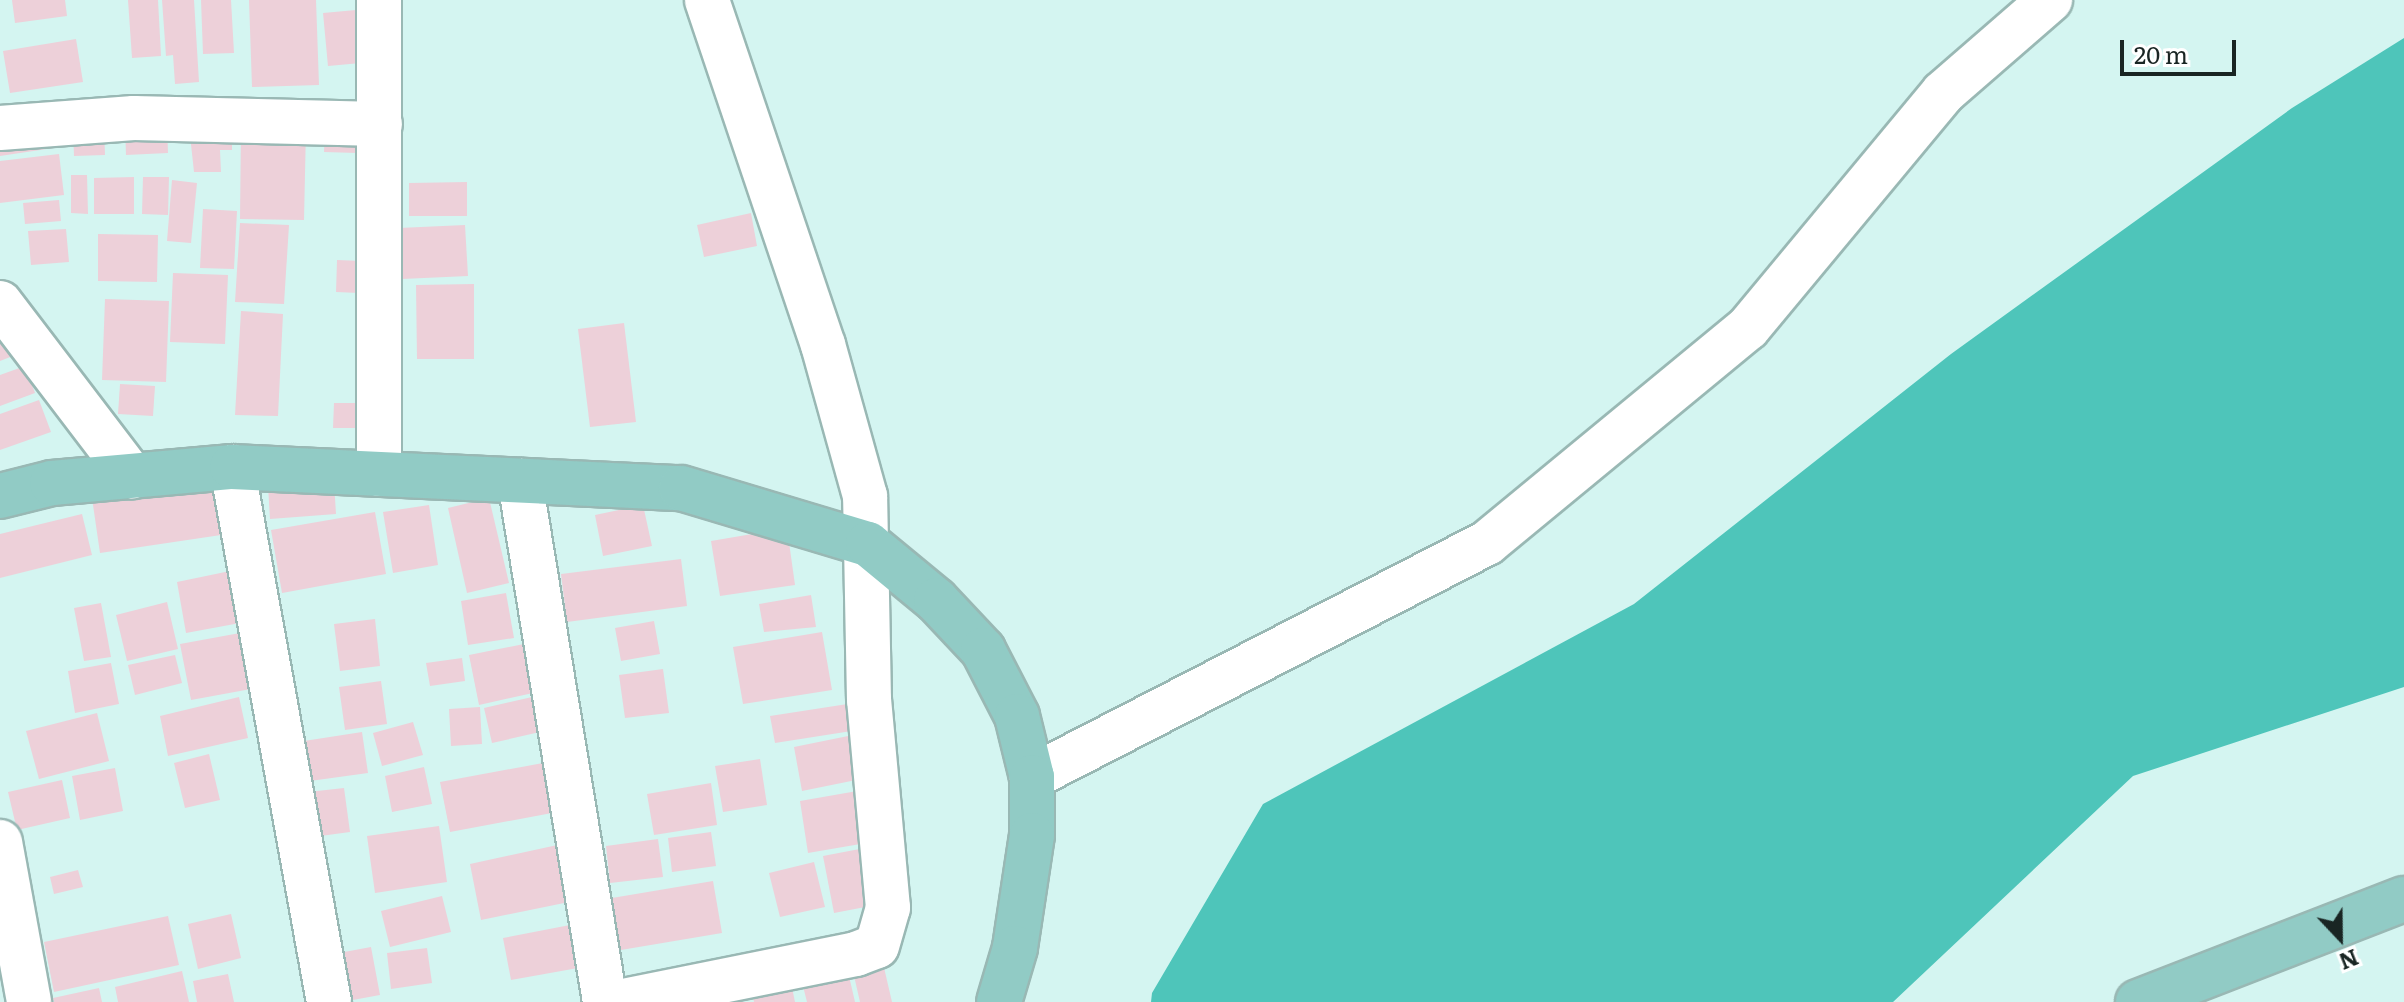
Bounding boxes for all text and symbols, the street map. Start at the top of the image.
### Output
scale bar [2124,24,2240,74]
text: 20 m [2134,36,2188,71]
north arrow [2300,898,2380,978]
text: N [2334,942,2364,979]

